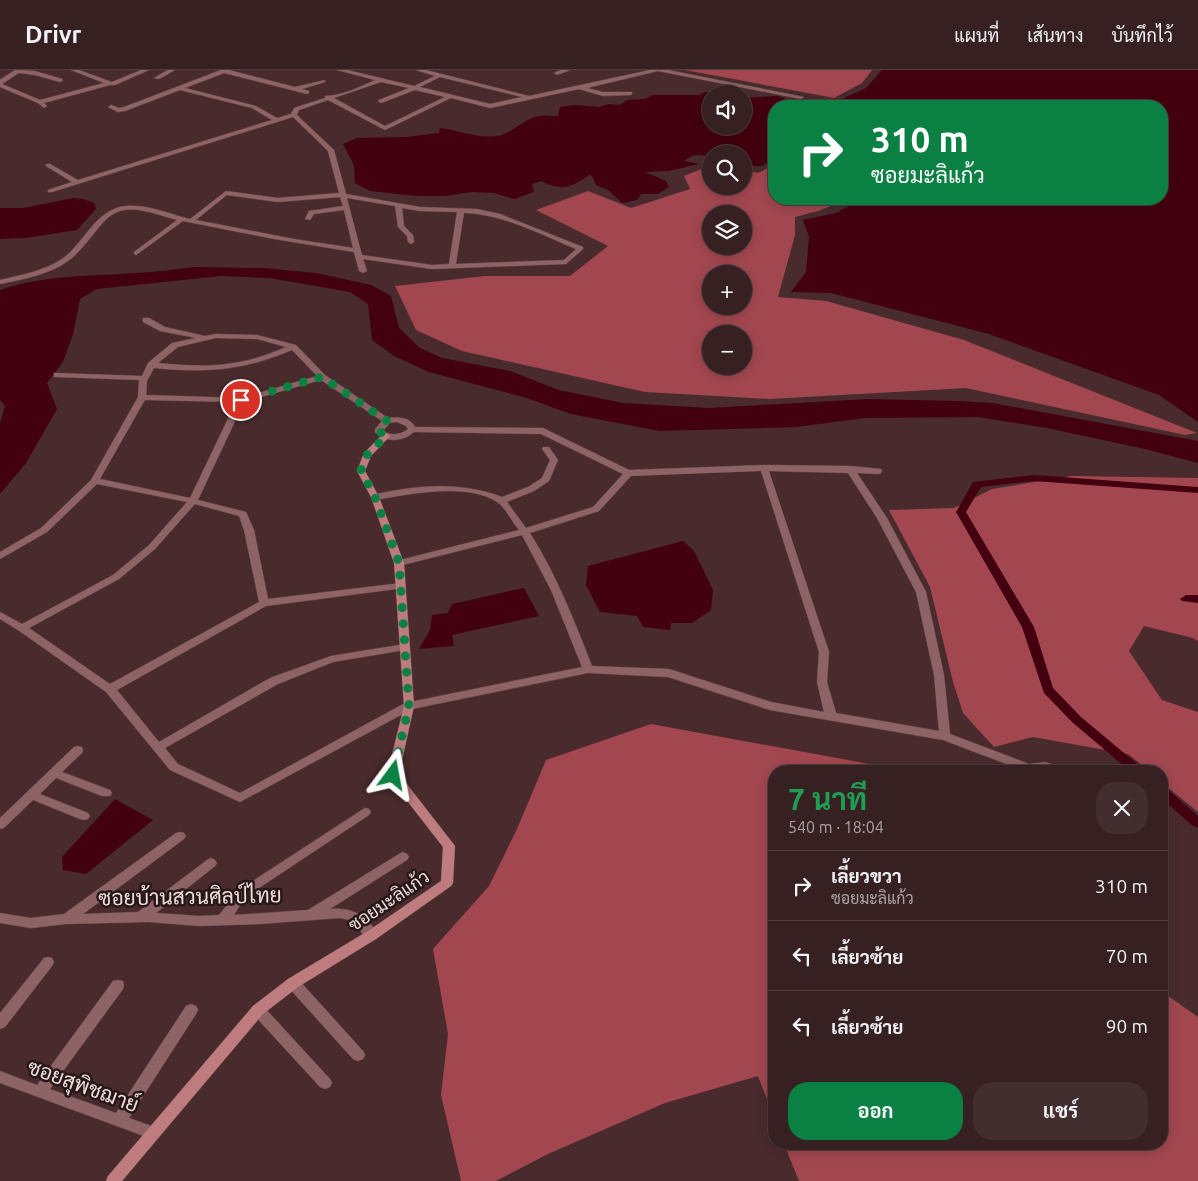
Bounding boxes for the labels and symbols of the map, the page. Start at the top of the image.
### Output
pin [220,379,262,421]
position arrow [366,748,418,800]
street label: ซอยมะลิแก้ว [344,865,433,934]
street label: ซอยบ้านสวนศิลป์ไทย [98,880,282,910]
street label: ซอยสุพิชฌาย์ [23,1053,143,1119]

